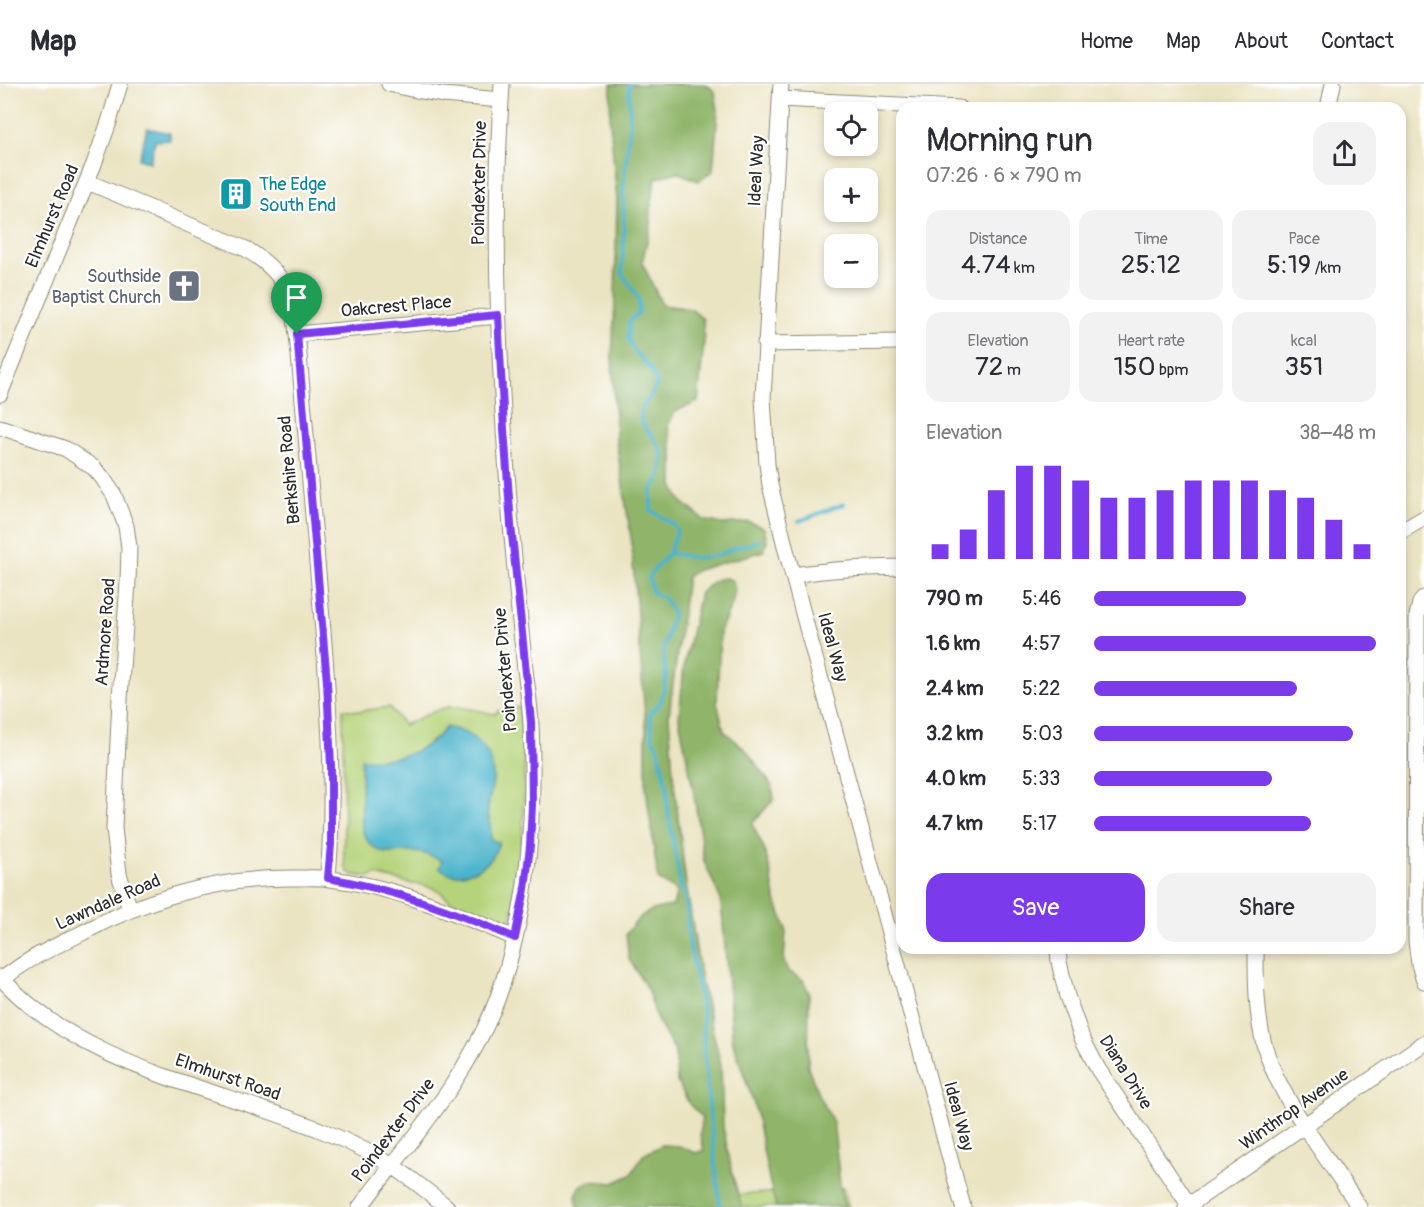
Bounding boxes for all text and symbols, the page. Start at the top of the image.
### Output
text: Map [30,24,76,59]
text: Home [1080,28,1133,55]
text: Map [1166,28,1201,55]
text: About [1234,28,1288,55]
text: Contact [1321,28,1394,55]
map controls [824,102,878,288]
button: locate [824,102,878,156]
street label: Poindexter Drive [467,120,492,245]
text: Morning run [926,120,1093,161]
button: share [1313,122,1376,185]
street label: Ideal Way [743,135,770,207]
street label: Elmhurst Road [20,161,85,271]
text: 07:26 · 6 × 790 m [926,163,1082,188]
button: + [824,168,878,222]
place label: The Edge South End [259,173,336,217]
building icon: The Edge South End [218,176,254,212]
text: Distance [969,229,1027,249]
text: Time [1134,229,1168,249]
text: Pace [1288,229,1320,249]
button: − [824,234,878,288]
text: 4.74 [961,249,1011,281]
text: 25:12 [1121,249,1181,281]
text: 5:19 [1267,249,1311,281]
text: km [1011,258,1035,278]
text: /km [1311,258,1341,278]
place label: Southside Baptist Church [52,265,161,309]
church icon: Southside Baptist Church [166,268,202,304]
pin [271,272,322,334]
icon: arrive [280,281,313,314]
street label: Oakcrest Place [340,290,453,323]
text: Elevation [968,331,1028,351]
text: Heart rate [1117,331,1185,351]
text: kcal [1291,331,1317,351]
text: 72 [975,351,1003,383]
text: 150 [1113,351,1155,383]
text: 351 [1285,351,1323,383]
text: m [1003,360,1021,380]
text: bpm [1155,360,1189,380]
street label: Berkshire Road [273,415,306,525]
text: Elevation [926,420,1002,445]
text: 38–48 m [1299,420,1376,445]
street label: Ardmore Road [90,577,121,687]
text: 790 m [926,586,983,611]
text: 5:46 [1022,586,1061,611]
street label: Poindexter Drive [489,607,522,733]
street label: Ideal Way [812,610,853,685]
text: 1.6 km [926,631,980,656]
text: 4:57 [1022,631,1060,656]
text: 2.4 km [926,676,984,701]
text: 5:22 [1022,676,1061,701]
text: 3.2 km [926,721,983,746]
text: 5:03 [1022,721,1063,746]
text: 4.0 km [926,766,986,791]
text: 5:33 [1022,766,1061,791]
text: 4.7 km [926,811,983,836]
text: 5:17 [1022,811,1057,836]
street label: Lawndale Road [52,869,164,936]
button: Save [926,873,1145,942]
button: Share [1157,873,1376,942]
street label: Diana Drive [1094,1031,1157,1114]
street label: Elmhurst Road [172,1049,284,1106]
street label: Winthrop Avenue [1235,1063,1353,1155]
street label: Poindexter Drive [347,1074,440,1187]
street label: Ideal Way [938,1079,979,1154]

